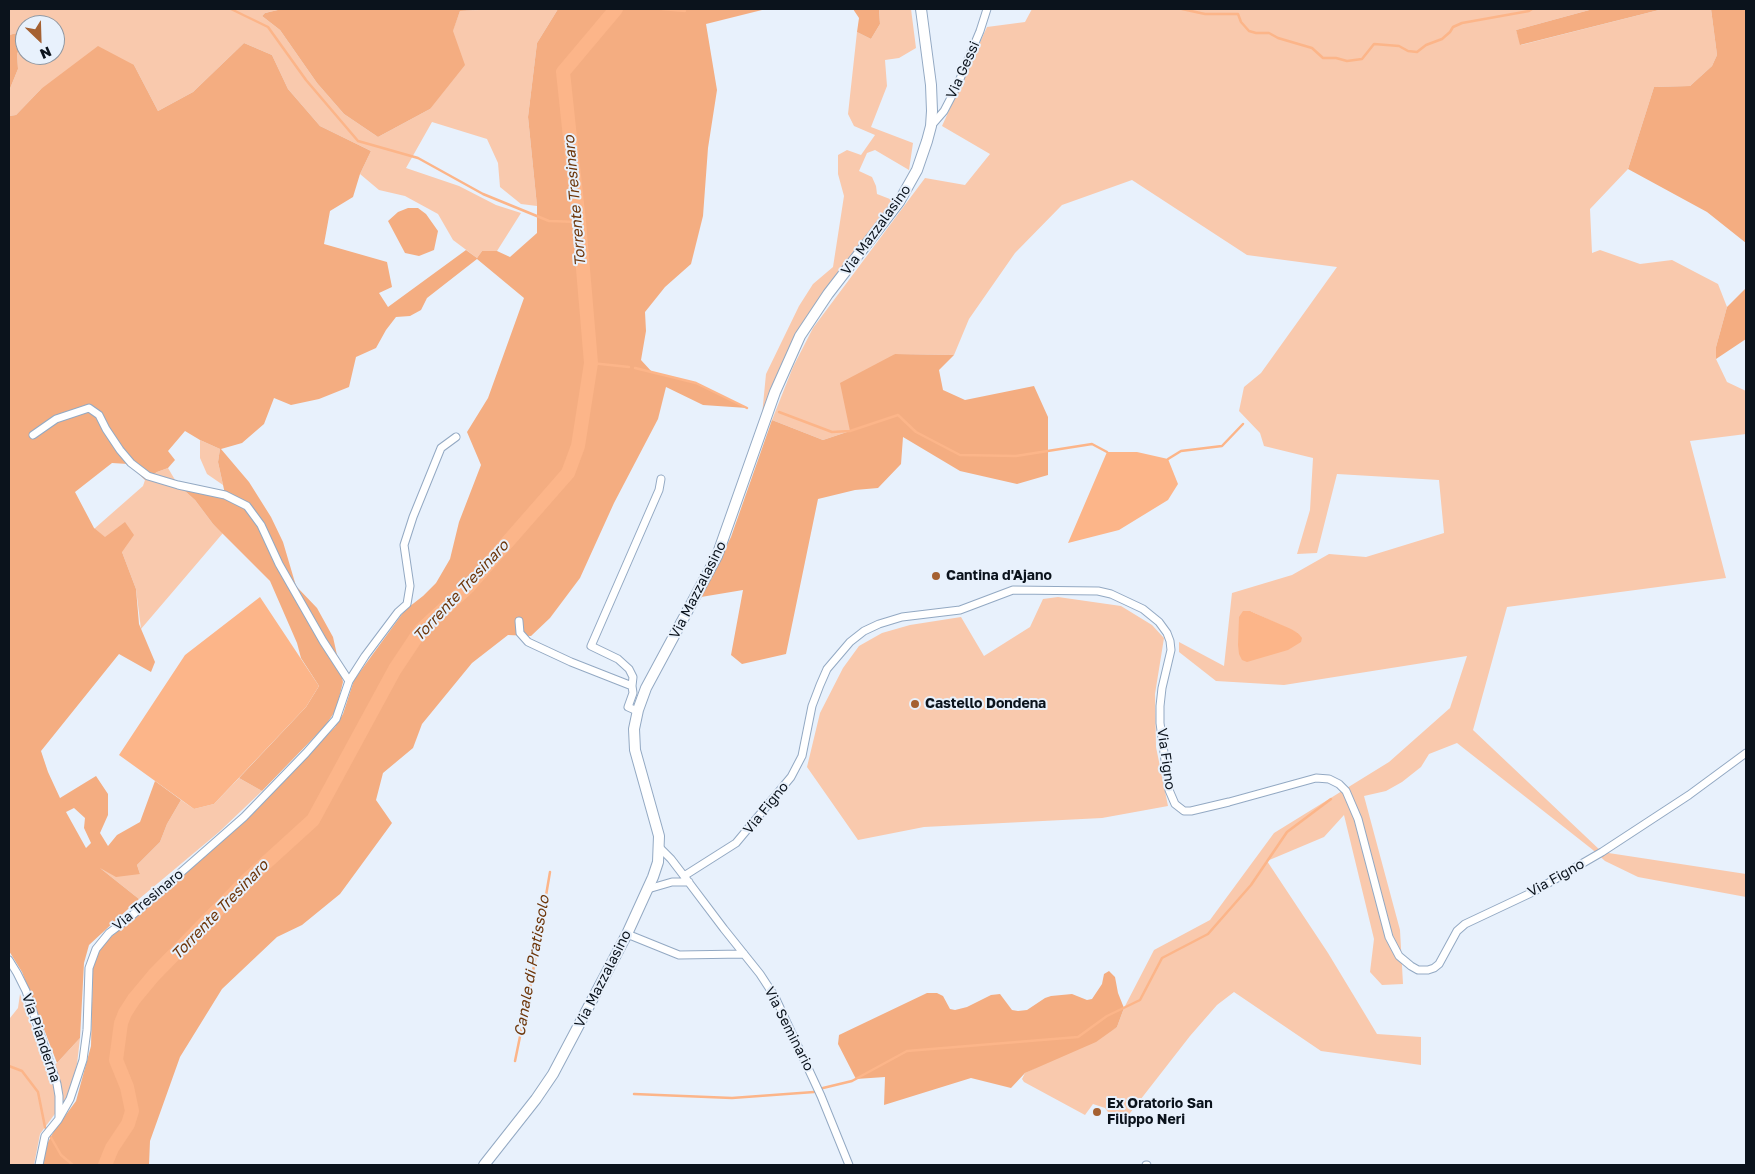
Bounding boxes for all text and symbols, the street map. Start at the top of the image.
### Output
north arrow [15,15,65,65]
street label: Via Gessi [943,39,983,101]
text: N [38,43,54,63]
water label: Torrente Tresinaro [560,135,590,267]
street label: Via Mazzalasino [838,182,914,278]
water label: Torrente Tresinaro [410,537,512,645]
street label: Via Mazzalasino [666,538,730,642]
place label: Cantina d'Ajano [946,568,1052,584]
marker: Cantina d'Ajano [930,570,942,582]
place label: Castello Dondena [925,696,1046,712]
marker: Castello Dondena [909,698,921,710]
street label: Via Figno [1153,727,1179,791]
street label: Via Figno [740,779,792,837]
water label: Torrente Tresinaro [168,856,272,964]
street label: Via Figno [1525,856,1587,900]
street label: Via Tresinaro [109,866,187,934]
water label: Canale di Pratissolo [511,894,553,1038]
street label: Via Mazzalasino [571,927,635,1031]
street label: Via Seminario [761,984,817,1074]
street label: Via Pianderna [18,991,64,1085]
place label: Ex Oratorio San Filippo Neri [1107,1096,1213,1128]
marker: Ex Oratorio San Filippo Neri [1091,1106,1103,1118]

